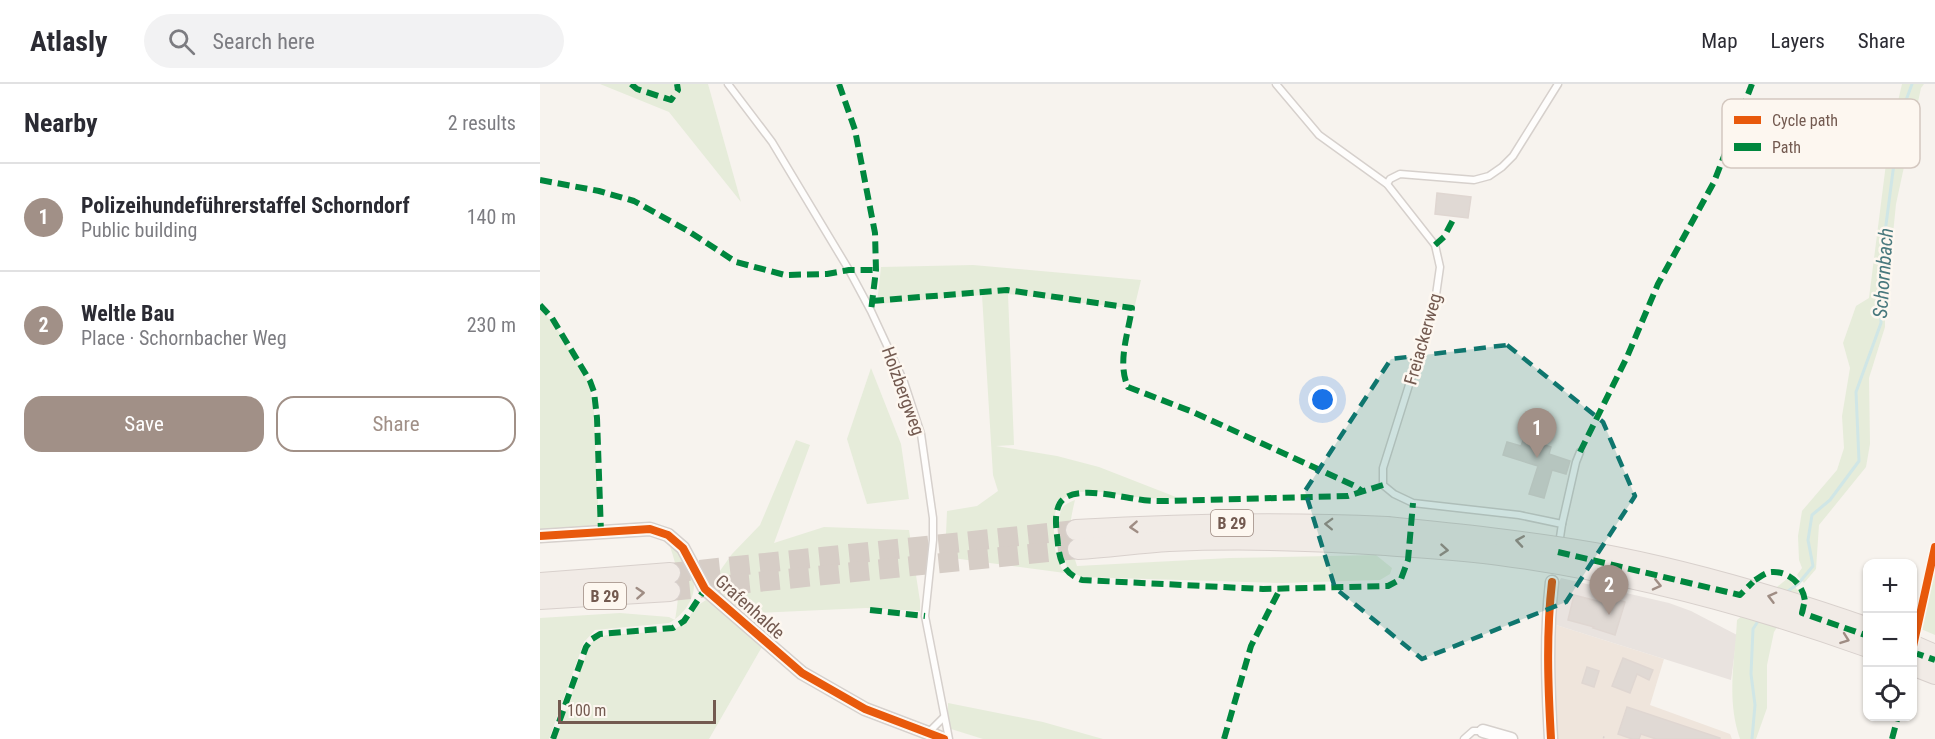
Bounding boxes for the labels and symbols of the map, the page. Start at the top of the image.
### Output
legend [1722,99,1920,168]
text: Cycle path [1772,111,1838,130]
text: Path [1772,138,1801,157]
water label: Schornbach [1868,227,1898,319]
street label: Freiackerweg [1399,291,1446,387]
street label: Holzbergweg [878,344,929,438]
your location [1308,385,1337,414]
pin: 1 [1518,408,1556,458]
road number: B 29 [1211,510,1253,536]
one-way arrow [1325,518,1334,531]
one-way arrow [1130,520,1139,533]
one-way arrow [1516,536,1525,548]
one-way arrow [1440,543,1449,556]
pin: 2 [1590,566,1628,615]
street label: Grafenhalde [711,570,789,643]
one-way arrow [1652,577,1662,590]
road number: B 29 [584,583,626,609]
one-way arrow [636,587,645,600]
one-way arrow [1767,591,1777,604]
one-way arrow [1839,631,1849,644]
scale bar [558,697,716,724]

